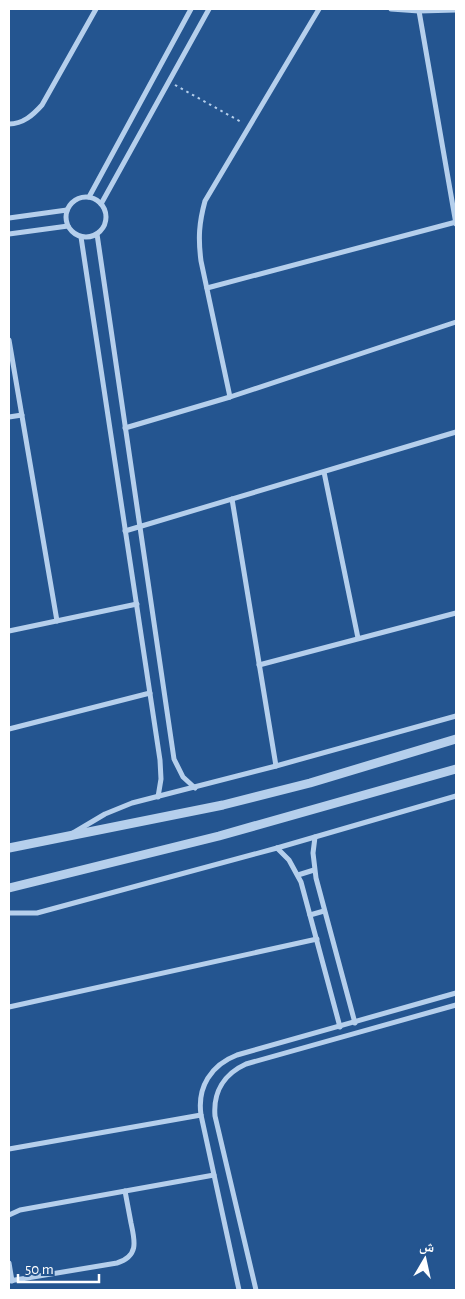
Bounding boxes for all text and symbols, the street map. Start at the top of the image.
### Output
north arrow [400,1234,450,1284]
text: ش [418,1239,435,1256]
scale bar [18,1252,99,1284]
text: 50 m [25,1262,54,1277]

